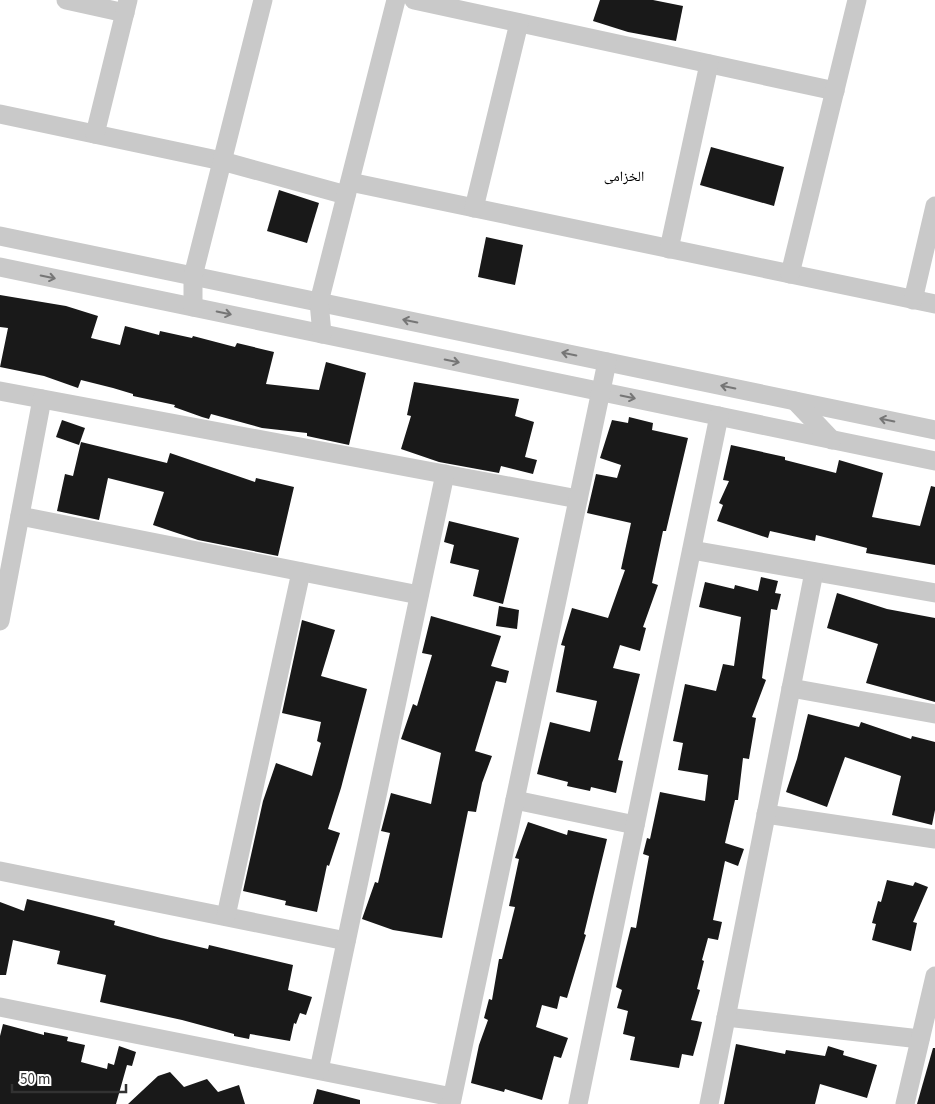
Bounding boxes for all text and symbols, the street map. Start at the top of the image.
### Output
district label: الخزامى [604,167,644,187]
one-way arrow [39,273,55,282]
one-way arrow [216,309,232,319]
one-way arrow [402,316,418,325]
one-way arrow [561,349,577,358]
one-way arrow [443,357,459,366]
one-way arrow [721,382,737,391]
one-way arrow [619,393,635,403]
one-way arrow [880,415,896,424]
scale bar [12,1062,126,1094]
text: 50 m [20,1069,50,1090]

